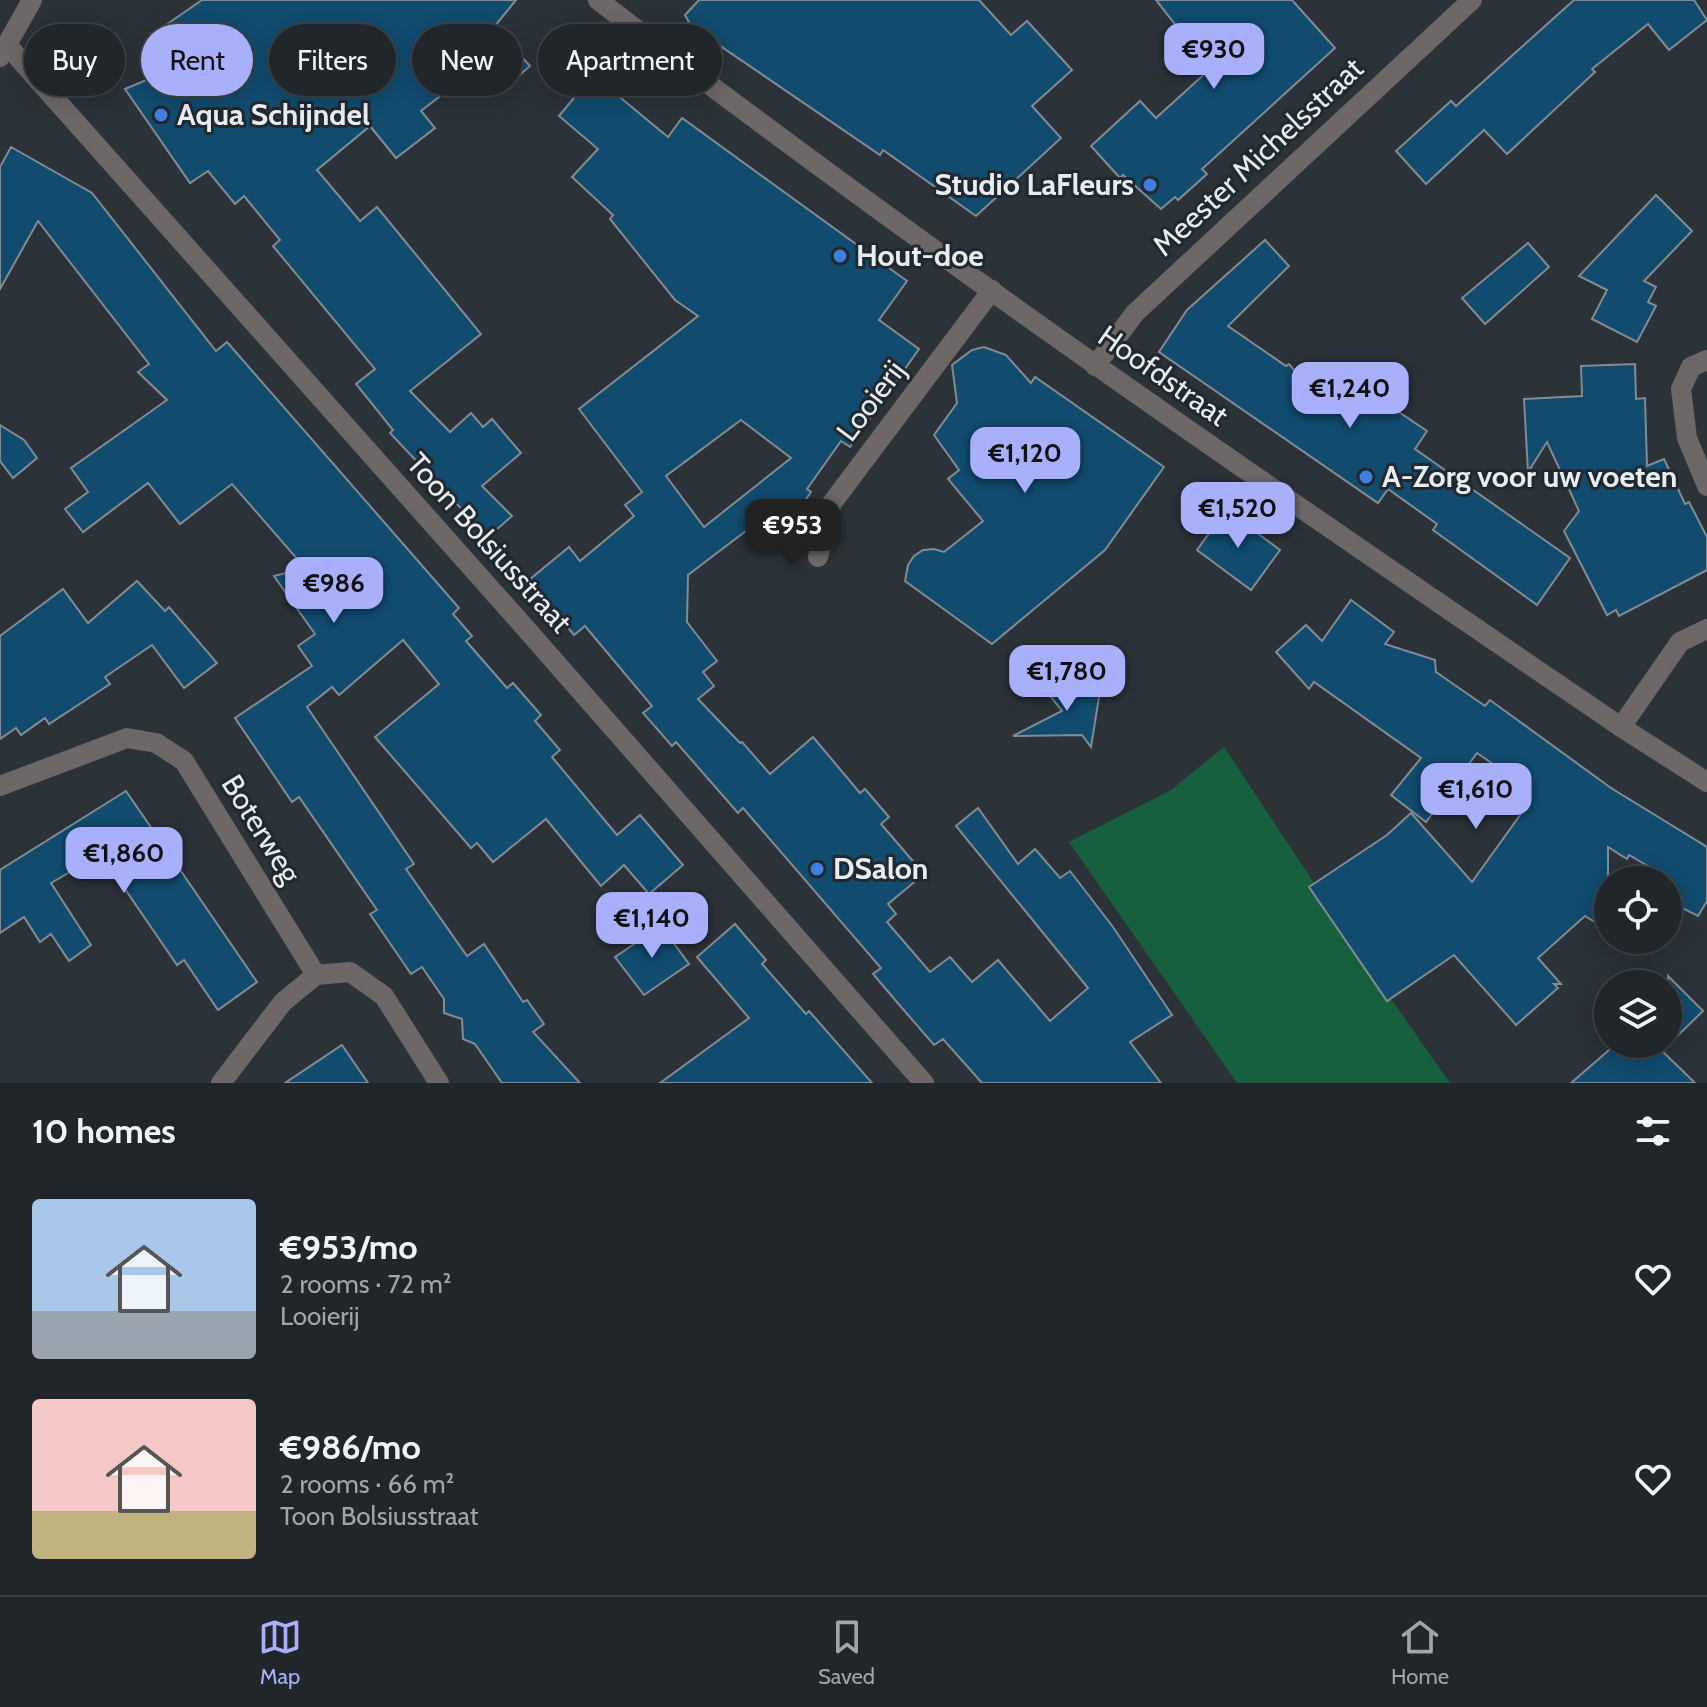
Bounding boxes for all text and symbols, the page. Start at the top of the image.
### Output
pin: €930 [1167,23,1261,91]
chip: Buy [24,24,125,96]
chip: Rent [141,24,253,96]
chip: Filters [269,24,396,96]
chip: New [412,24,522,96]
chip: Apartment [538,24,722,96]
text: €930 [1182,33,1246,65]
street label: Meester Michelsstraat [1145,50,1371,264]
place label: Aqua Schijndel [177,96,370,133]
marker: Aqua Schijndel [152,106,170,124]
place label: Studio LaFleurs [935,166,1134,203]
marker: Studio LaFleurs [1141,176,1159,194]
place label: Hout-doe [856,237,984,274]
marker: Hout-doe [831,247,849,265]
street label: Hoofdstraat [1091,317,1235,434]
street label: Looierij [828,353,913,448]
pin: €1,240 [1285,362,1415,430]
text: €1,240 [1310,372,1390,404]
pin: €1,120 [960,427,1090,495]
text: €1,120 [988,437,1062,469]
street label: Toon Bolsiusstraat [399,445,580,640]
place label: A-Zorg voor uw voeten [1382,458,1677,495]
marker: A-Zorg voor uw voeten [1357,468,1375,486]
pin: €1,520 [1173,482,1303,550]
text: €1,520 [1199,492,1277,524]
pin: €953 [746,499,840,567]
text: €953 [763,509,823,541]
pin: €986 [287,557,381,625]
text: €986 [303,567,365,599]
pin: €1,780 [1002,645,1132,713]
text: €1,780 [1027,655,1107,687]
pin: €1,610 [1411,763,1541,831]
street label: Boterweg [214,768,310,891]
text: €1,610 [1439,773,1513,805]
pin: €1,860 [59,827,189,895]
text: €1,860 [84,837,164,869]
place label: DSalon [833,850,928,887]
marker: DSalon [808,860,826,878]
map controls [1594,866,1682,1058]
button: locate [1594,866,1682,954]
pin: €1,140 [587,892,717,960]
text: €1,140 [614,902,690,934]
button: layers [1594,970,1682,1058]
icon: filters [1631,1109,1675,1153]
text: 10 homes [32,1110,176,1152]
text: €953/mo [280,1226,418,1268]
icon: home [96,1231,192,1327]
icon: heart [1631,1257,1675,1301]
text: 2 rooms · 72 m² [280,1268,451,1300]
text: Looierij [280,1300,359,1332]
text: €986/mo [280,1426,421,1468]
icon: home [96,1431,192,1527]
icon: heart [1631,1457,1675,1501]
text: 2 rooms · 66 m² [280,1468,454,1500]
text: Toon Bolsiusstraat [280,1500,478,1532]
tab: Map [258,1615,302,1690]
tab: Saved [818,1615,875,1690]
tab: Home [1391,1615,1449,1690]

